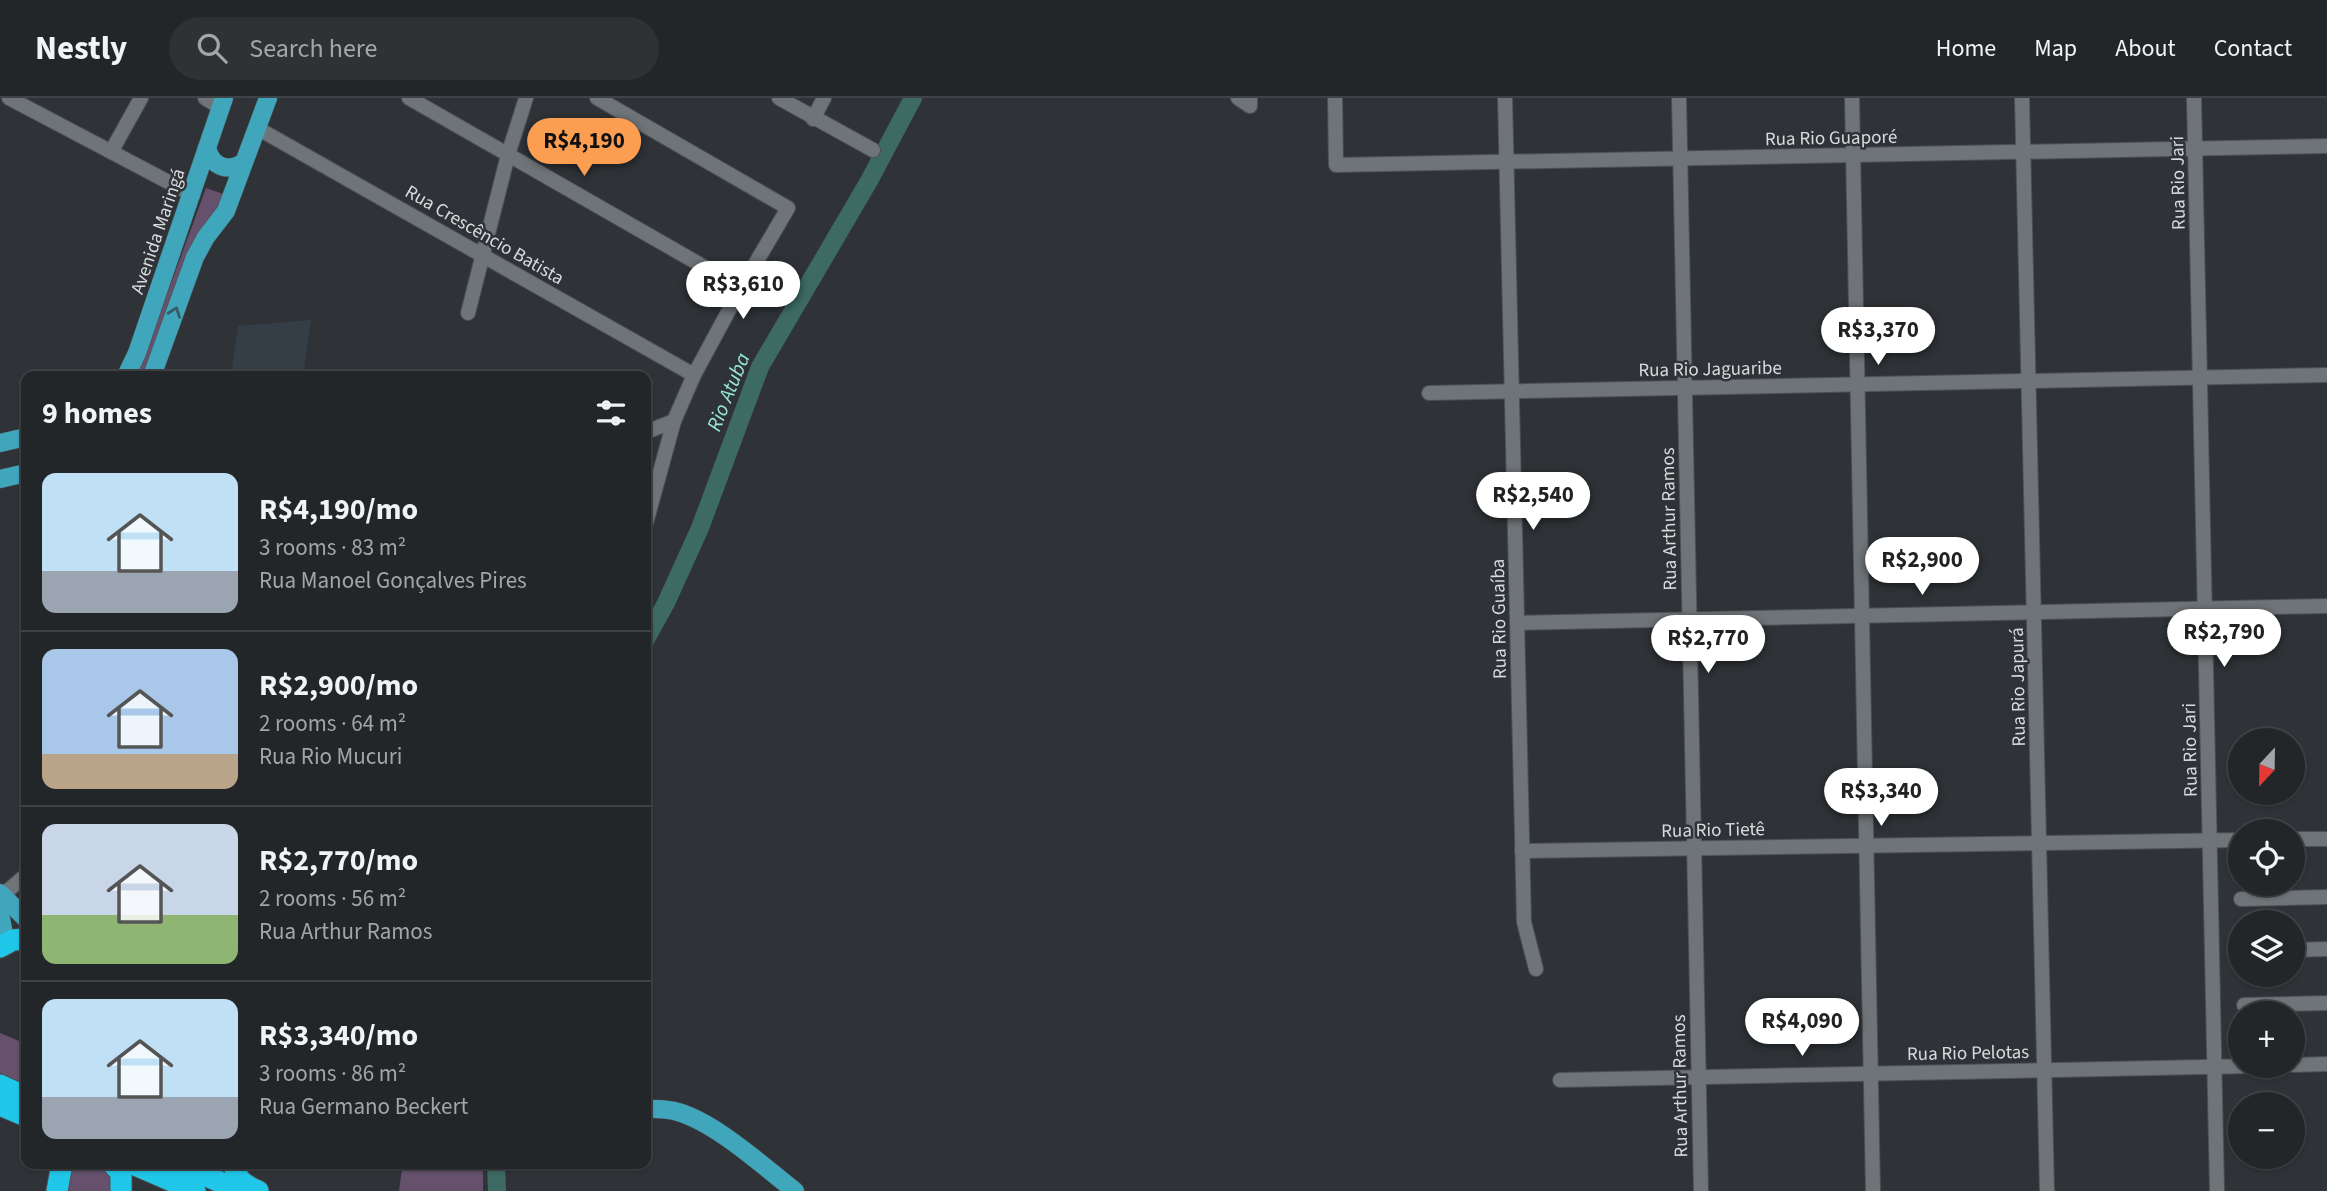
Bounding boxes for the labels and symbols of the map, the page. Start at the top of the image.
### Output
pin: R$4,190 [519,118,649,178]
street label: Rua Rio Guaporé [1765,124,1897,153]
street label: Rua Rio Jari [2164,136,2193,230]
street label: Avenida Maringá [124,165,193,298]
street label: Rua Crescêncio Batista [400,179,569,292]
pin: R$3,610 [678,262,808,321]
one-way arrow [167,307,181,319]
pin: R$3,370 [1813,308,1943,367]
water label: Rio Atuba [699,348,757,436]
street label: Rua Rio Jaguaribe [1638,355,1782,384]
street label: Rua Arthur Ramos [1655,447,1684,591]
pin: R$2,540 [1468,472,1598,532]
pin: R$2,900 [1857,538,1987,597]
street label: Rua Rio Guaíba [1485,559,1514,679]
pin: R$2,790 [2159,610,2289,669]
pin: R$2,770 [1643,616,1773,675]
street label: Rua Rio Japurá [2004,627,2033,747]
street label: Rua Rio Jari [2176,703,2205,797]
north arrow [2228,728,2305,805]
pin: R$3,340 [1816,768,1946,828]
street label: Rua Rio Tietê [1661,816,1765,845]
pin: R$4,090 [1737,998,1867,1058]
street label: Rua Arthur Ramos [1666,1014,1695,1158]
street label: Rua Rio Pelotas [1907,1039,2029,1068]

